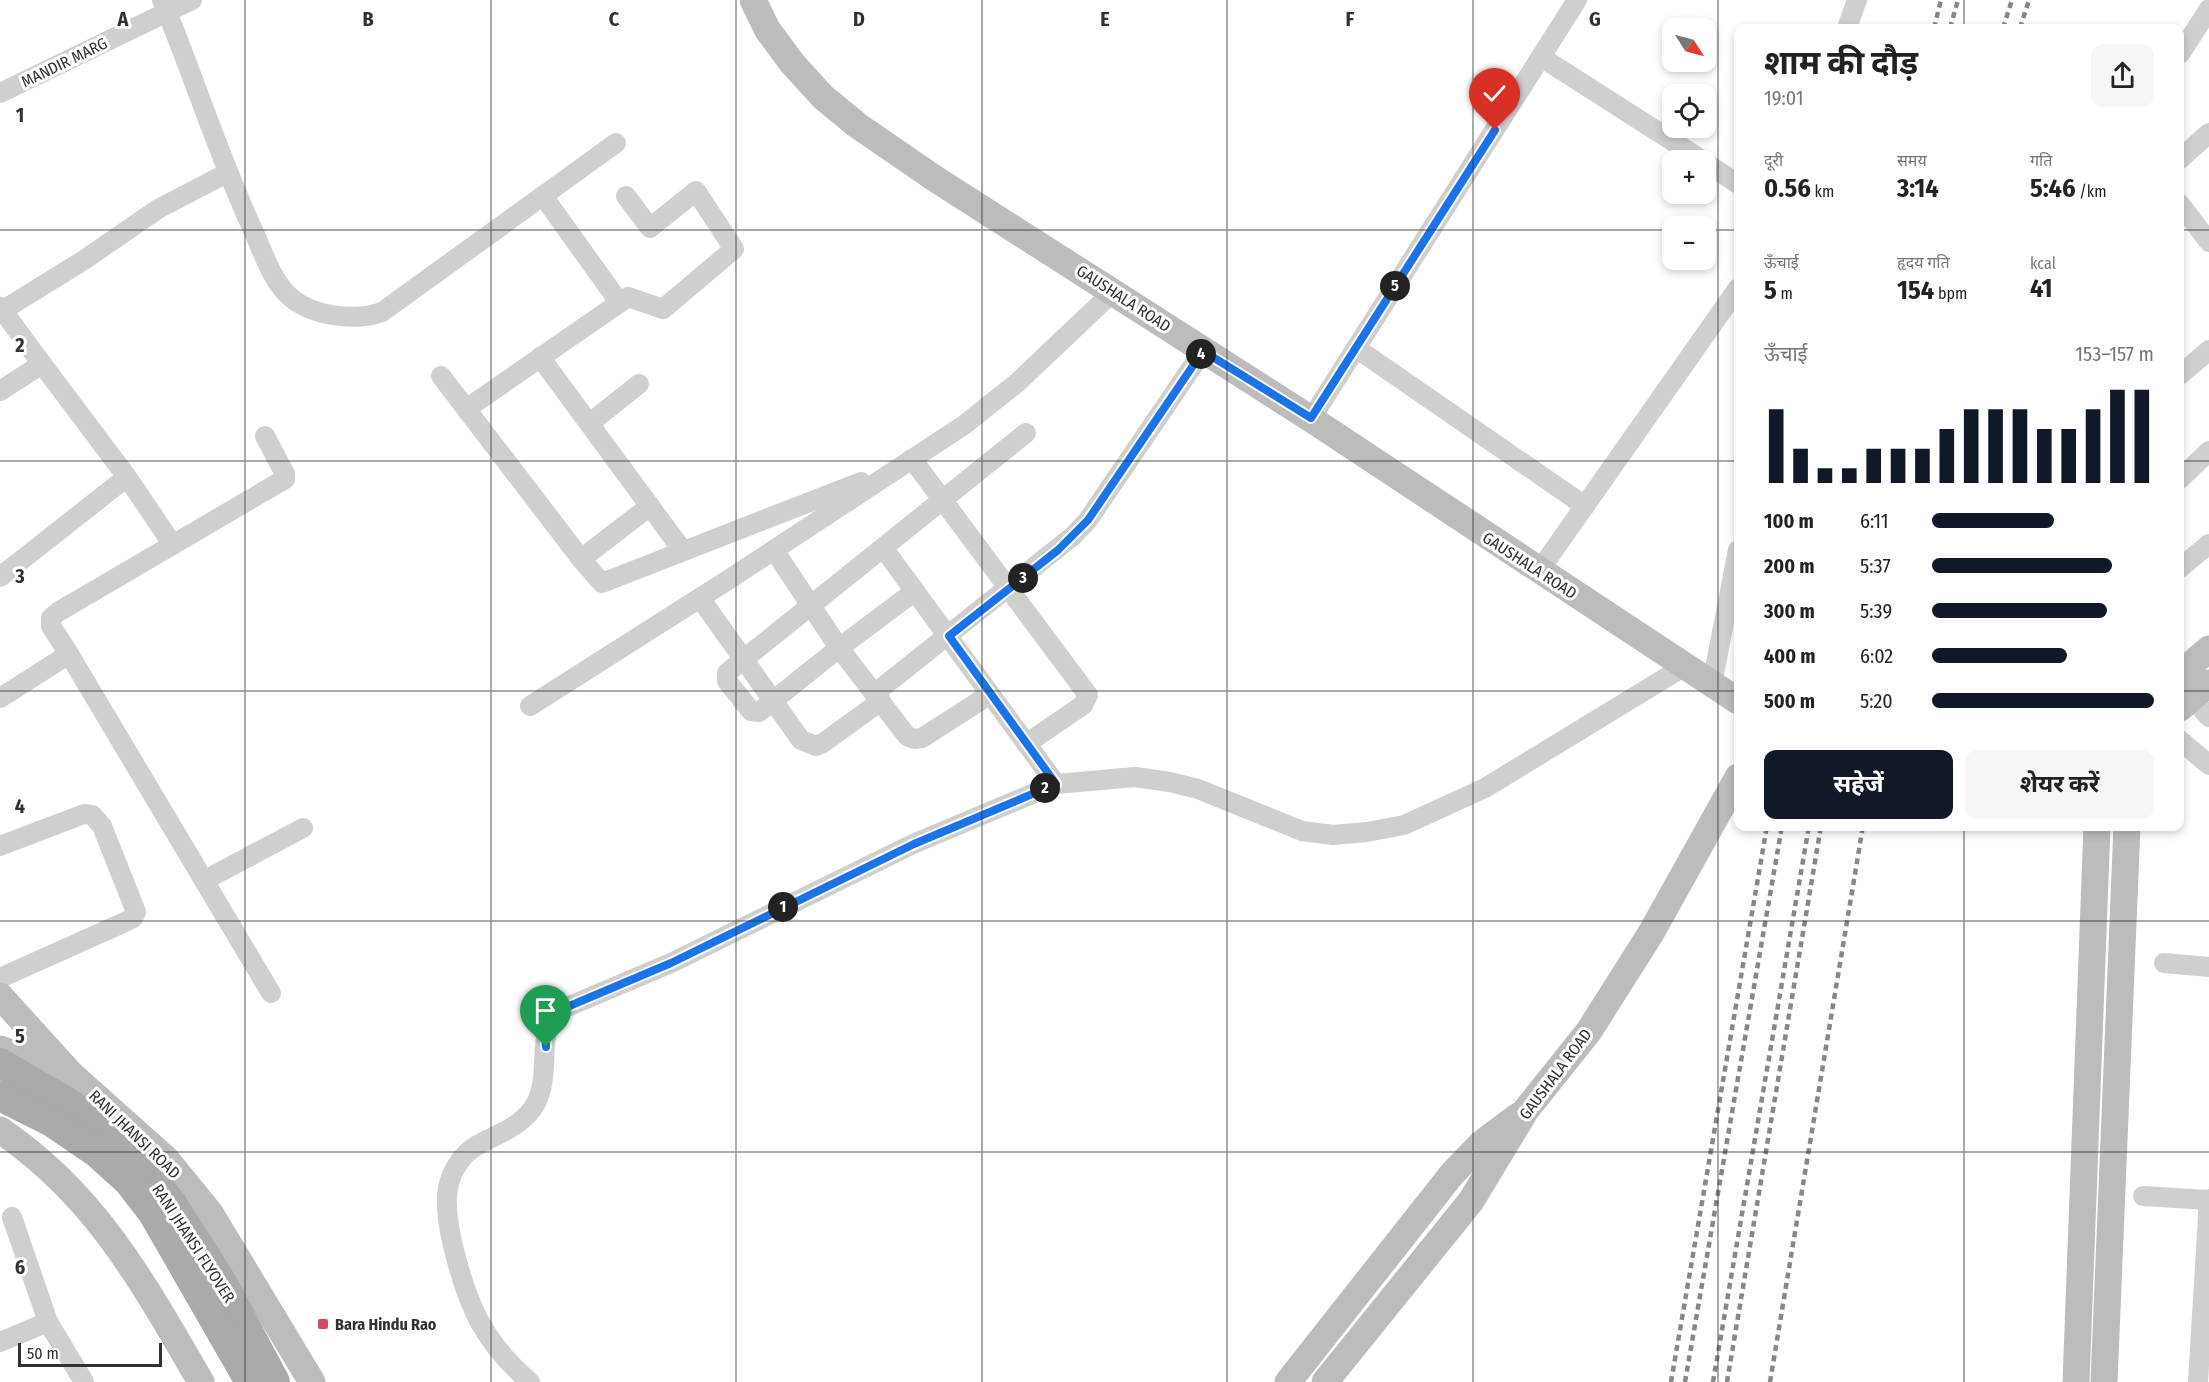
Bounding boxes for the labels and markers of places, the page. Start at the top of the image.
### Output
pin [1469,68,1520,130]
pin: 5 [1380,271,1410,301]
pin: 4 [1186,339,1216,369]
pin: 3 [1008,563,1038,593]
pin: 2 [1030,773,1060,803]
pin: 1 [768,892,798,922]
pin [520,985,571,1047]
place label: Bara Hindu Rao [335,1315,437,1334]
marker: Bara Hindu Rao [316,1317,330,1331]

